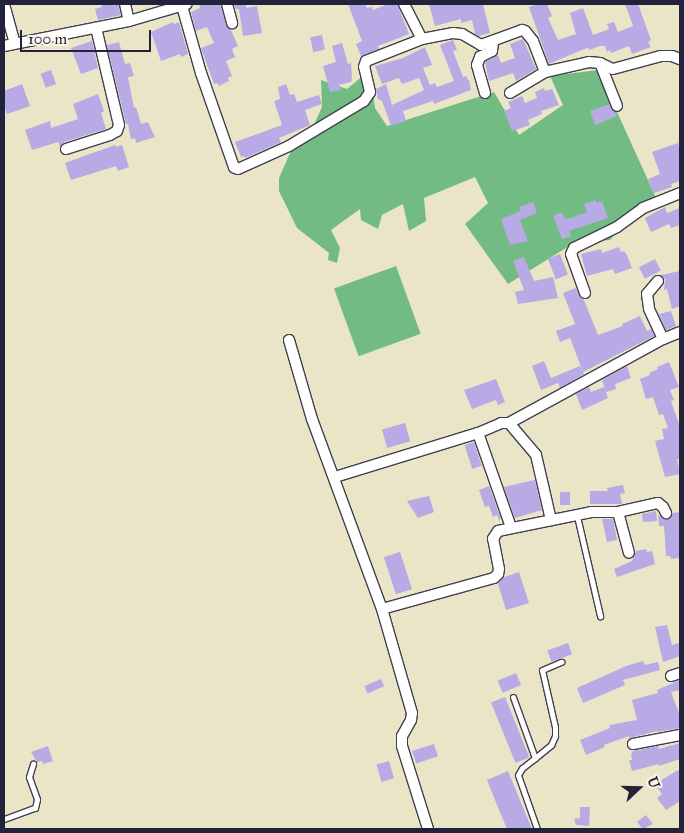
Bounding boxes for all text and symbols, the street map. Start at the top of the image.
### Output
scale bar [22,20,154,52]
text: 100 m [28,30,67,48]
north arrow [614,763,664,813]
text: U [644,774,663,791]

